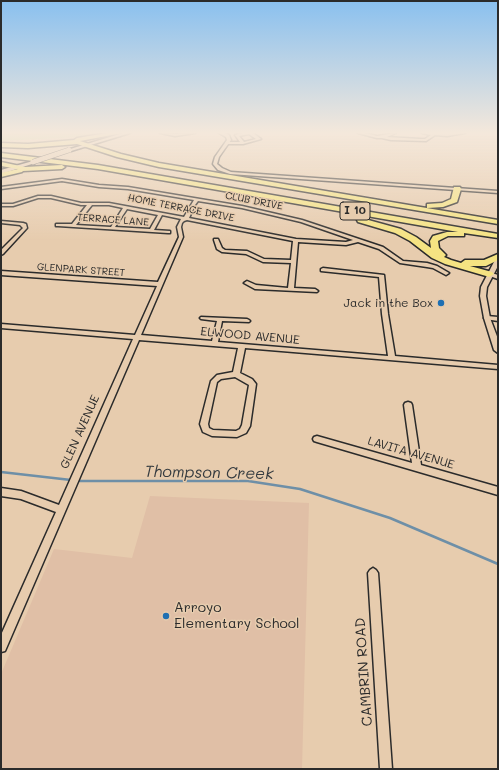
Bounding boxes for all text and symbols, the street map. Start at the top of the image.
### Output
street label: CLUB DRIVE [224,190,284,212]
street label: HOME TERRACE DRIVE [127,192,235,224]
road number: I 10 [340,202,370,220]
street label: TERRACE LANE [77,212,149,228]
street label: GLENPARK STREET [37,261,125,279]
place label: Jack in the Box [344,296,433,310]
marker: Jack in the Box [436,298,446,308]
street label: ELWOOD AVENUE [200,324,300,348]
street label: GLEN AVENUE [57,393,103,471]
street label: LAVITA AVENUE [366,434,456,472]
water label: Thompson Creek [144,462,274,484]
place label: Arroyo Elementary School [174,600,300,632]
marker: Arroyo Elementary School [161,611,171,621]
street label: CAMBRIN ROAD [352,617,376,727]

